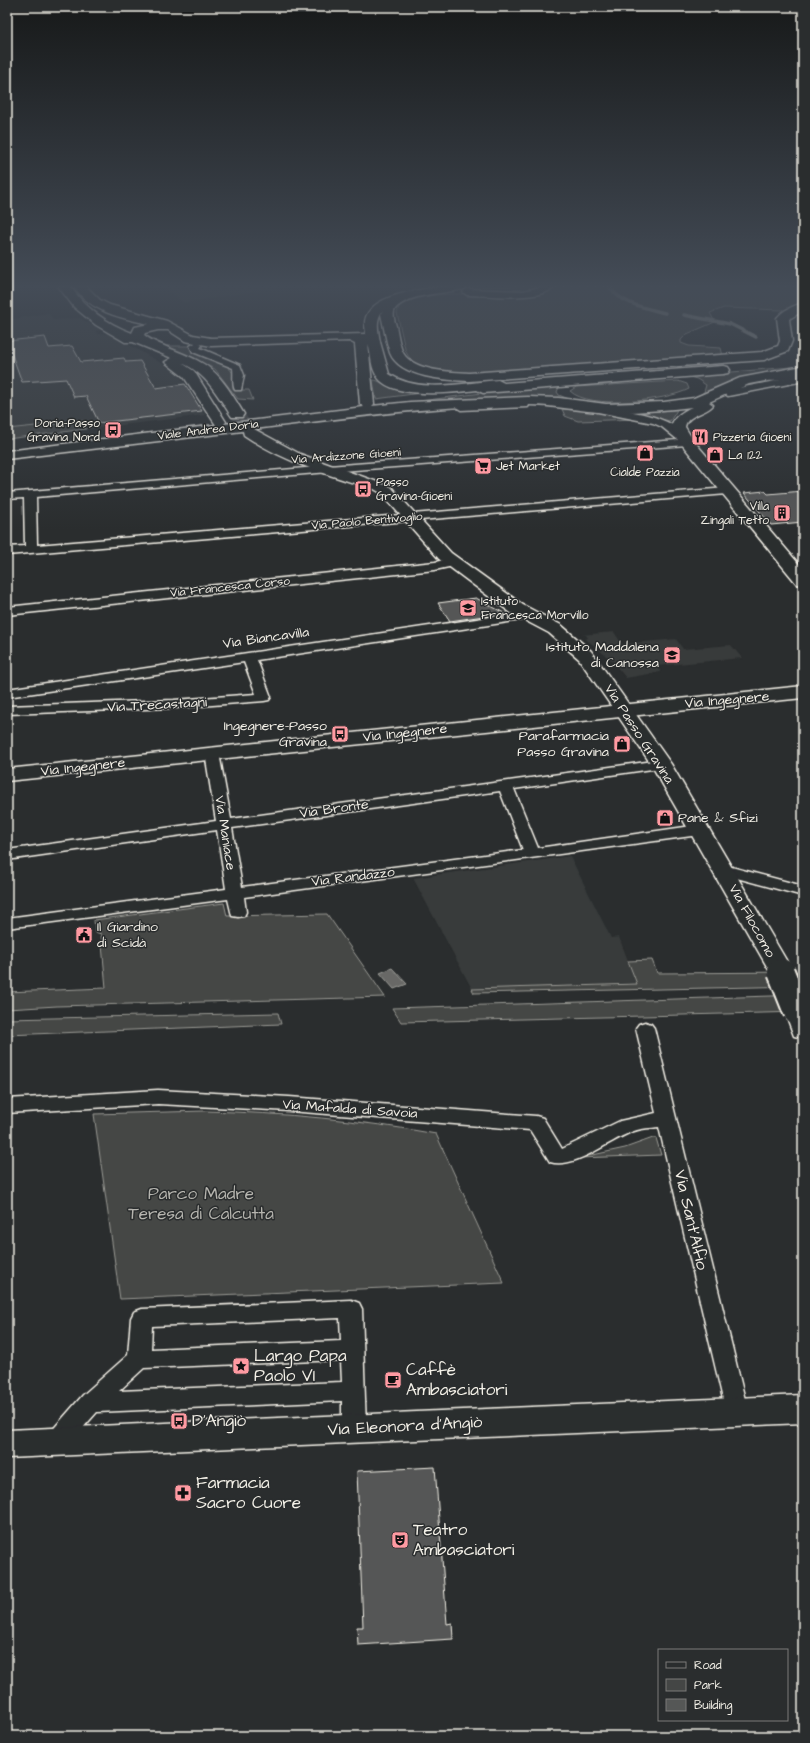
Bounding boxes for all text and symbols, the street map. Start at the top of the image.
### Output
place label: Doria-Passo Gravina Nord [27,415,100,446]
street label: Viale Andrea Doria [157,415,259,445]
bus stop icon: Doria-Passo Gravina Nord [103,420,123,440]
restaurant icon: Pizzeria Gioeni [690,427,710,447]
place label: Pizzeria Gioeni [713,429,792,446]
shop icon: Cialde Pazzia [635,443,655,463]
street label: Via Ardizzone Gioeni [291,444,401,468]
shop icon: La 122 [705,445,725,465]
place label: La 122 [728,447,763,464]
supermarket icon: Jet Market [473,456,493,476]
place label: Jet Market [496,458,560,475]
place label: Cialde Pazzia [610,464,680,481]
place label: Passo Gravina-Gioeni [376,474,452,505]
bus stop icon: Passo Gravina-Gioeni [353,479,373,499]
place label: Villa Zingali Tetto [701,498,769,530]
building icon: Villa Zingali Tetto [772,503,792,523]
street label: Via Paolo Bentivoglio [311,508,424,535]
street label: Via Francesca Corso [169,572,291,602]
place label: Istituto Francesca Morvillo [481,593,589,624]
school or university icon: Istituto Francesca Morvillo [458,598,478,618]
street label: Via Biancavilla [222,622,310,654]
place label: Istituto Maddalena di Canossa [546,637,659,673]
school or university icon: Istituto Maddalena di Canossa [662,645,682,665]
street label: Via Passo Gravina [599,680,679,788]
street label: Via Ingegnere [684,686,770,714]
street label: Via Trecastagni [107,692,207,718]
place label: Ingegnere-Passo Gravina [224,716,327,752]
street label: Via Ingegnere [362,719,449,747]
bus stop icon: Ingegnere-Passo Gravina [330,724,350,744]
place label: Parafarmacia Passo Gravina [517,726,609,762]
shop icon: Parafarmacia Passo Gravina [612,734,632,754]
street label: Via Ingegnere [40,753,127,781]
street label: Via Maniace [209,794,241,872]
street label: Via Bronte [298,794,370,824]
shop icon: Pane & Sfizi [655,808,675,828]
place label: Pane & Sfizi [678,808,758,828]
street label: Via Randazzo [310,862,396,892]
street label: Via Filocomo [724,881,780,961]
place label: Il Giardino di Scidà [97,917,158,953]
public building icon: Il Giardino di Scidà [74,925,94,945]
street label: Via Mafalda di Savoia [282,1094,418,1124]
street label: Via Sant'Alfio [668,1168,714,1273]
park label: Parco Madre Teresa di Calcutta [128,1182,274,1226]
place label: Largo Papa Paolo VI [254,1344,347,1388]
place icon: Largo Papa Paolo VI [231,1356,251,1376]
place label: Caffè Ambasciatori [406,1358,508,1402]
cafe icon: Caffè Ambasciatori [383,1370,403,1390]
place label: D'Angiò [192,1409,247,1434]
street label: Via Eleonora d'Angiò [327,1410,483,1443]
bus stop icon: D'Angiò [169,1411,189,1431]
place label: Farmacia Sacro Cuore [196,1471,301,1515]
pharmacy icon: Farmacia Sacro Cuore [173,1483,193,1503]
place label: Teatro Ambasciatori [413,1518,515,1562]
theatre icon: Teatro Ambasciatori [390,1530,410,1550]
legend [658,1649,788,1721]
text: Road [694,1657,722,1674]
text: Park [694,1677,722,1694]
text: Building [694,1697,732,1715]

